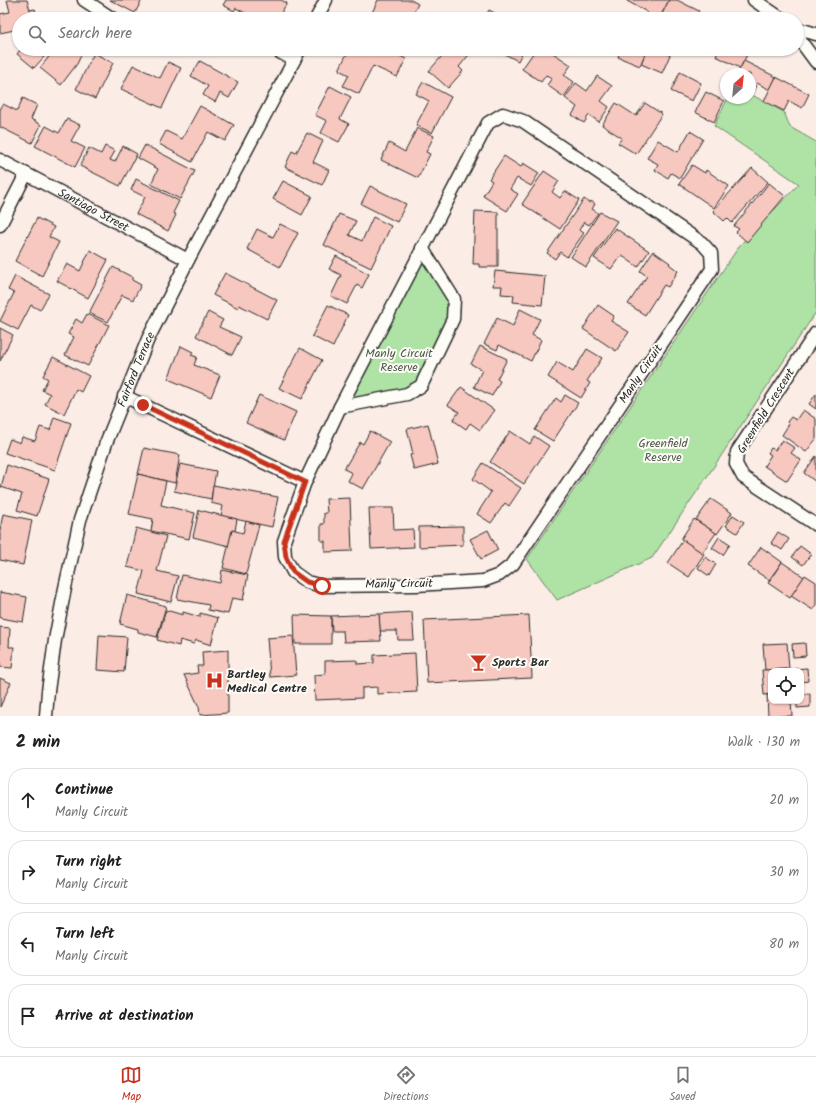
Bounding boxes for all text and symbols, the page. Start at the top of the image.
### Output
search box [12,12,804,56]
text: Search here [58,22,132,46]
icon: search [26,23,48,45]
north arrow [720,68,756,104]
street label: Santiago Street [55,183,133,237]
street label: Fairford Terrace [112,328,160,410]
street label: Manly Circuit [614,340,668,407]
park label: Manly Circuit Reserve [365,344,433,377]
street label: Greenfield Crescent [732,364,800,457]
route end [134,396,152,414]
park label: Greenfield Reserve [638,434,689,467]
street label: Manly Circuit [365,574,433,594]
route start [313,577,331,595]
bar icon: Sports Bar [469,652,489,672]
place label: Sports Bar [492,653,549,672]
place label: Bartley Medical Centre [227,665,307,698]
map controls [768,668,804,704]
button: locate [768,668,804,704]
hospital icon: Bartley Medical Centre [204,671,224,691]
text: 2 min [16,729,60,756]
text: Walk · 130 m [727,732,800,753]
text: Continue [55,778,113,802]
icon: ahead [17,789,39,811]
text: 20 m [769,790,799,811]
text: Manly Circuit [55,802,128,823]
text: Turn right [55,850,122,874]
icon: right [17,861,39,883]
text: 30 m [770,862,799,883]
text: Manly Circuit [55,874,128,895]
text: Turn left [55,922,115,946]
icon: left [17,933,39,955]
text: 80 m [769,934,799,955]
text: Manly Circuit [55,946,128,967]
text: Arrive at destination [55,1004,194,1028]
icon: arrive [17,1005,39,1027]
tab: Map [120,1064,142,1106]
tab: Directions [383,1064,429,1106]
tab: Saved [670,1064,696,1106]

